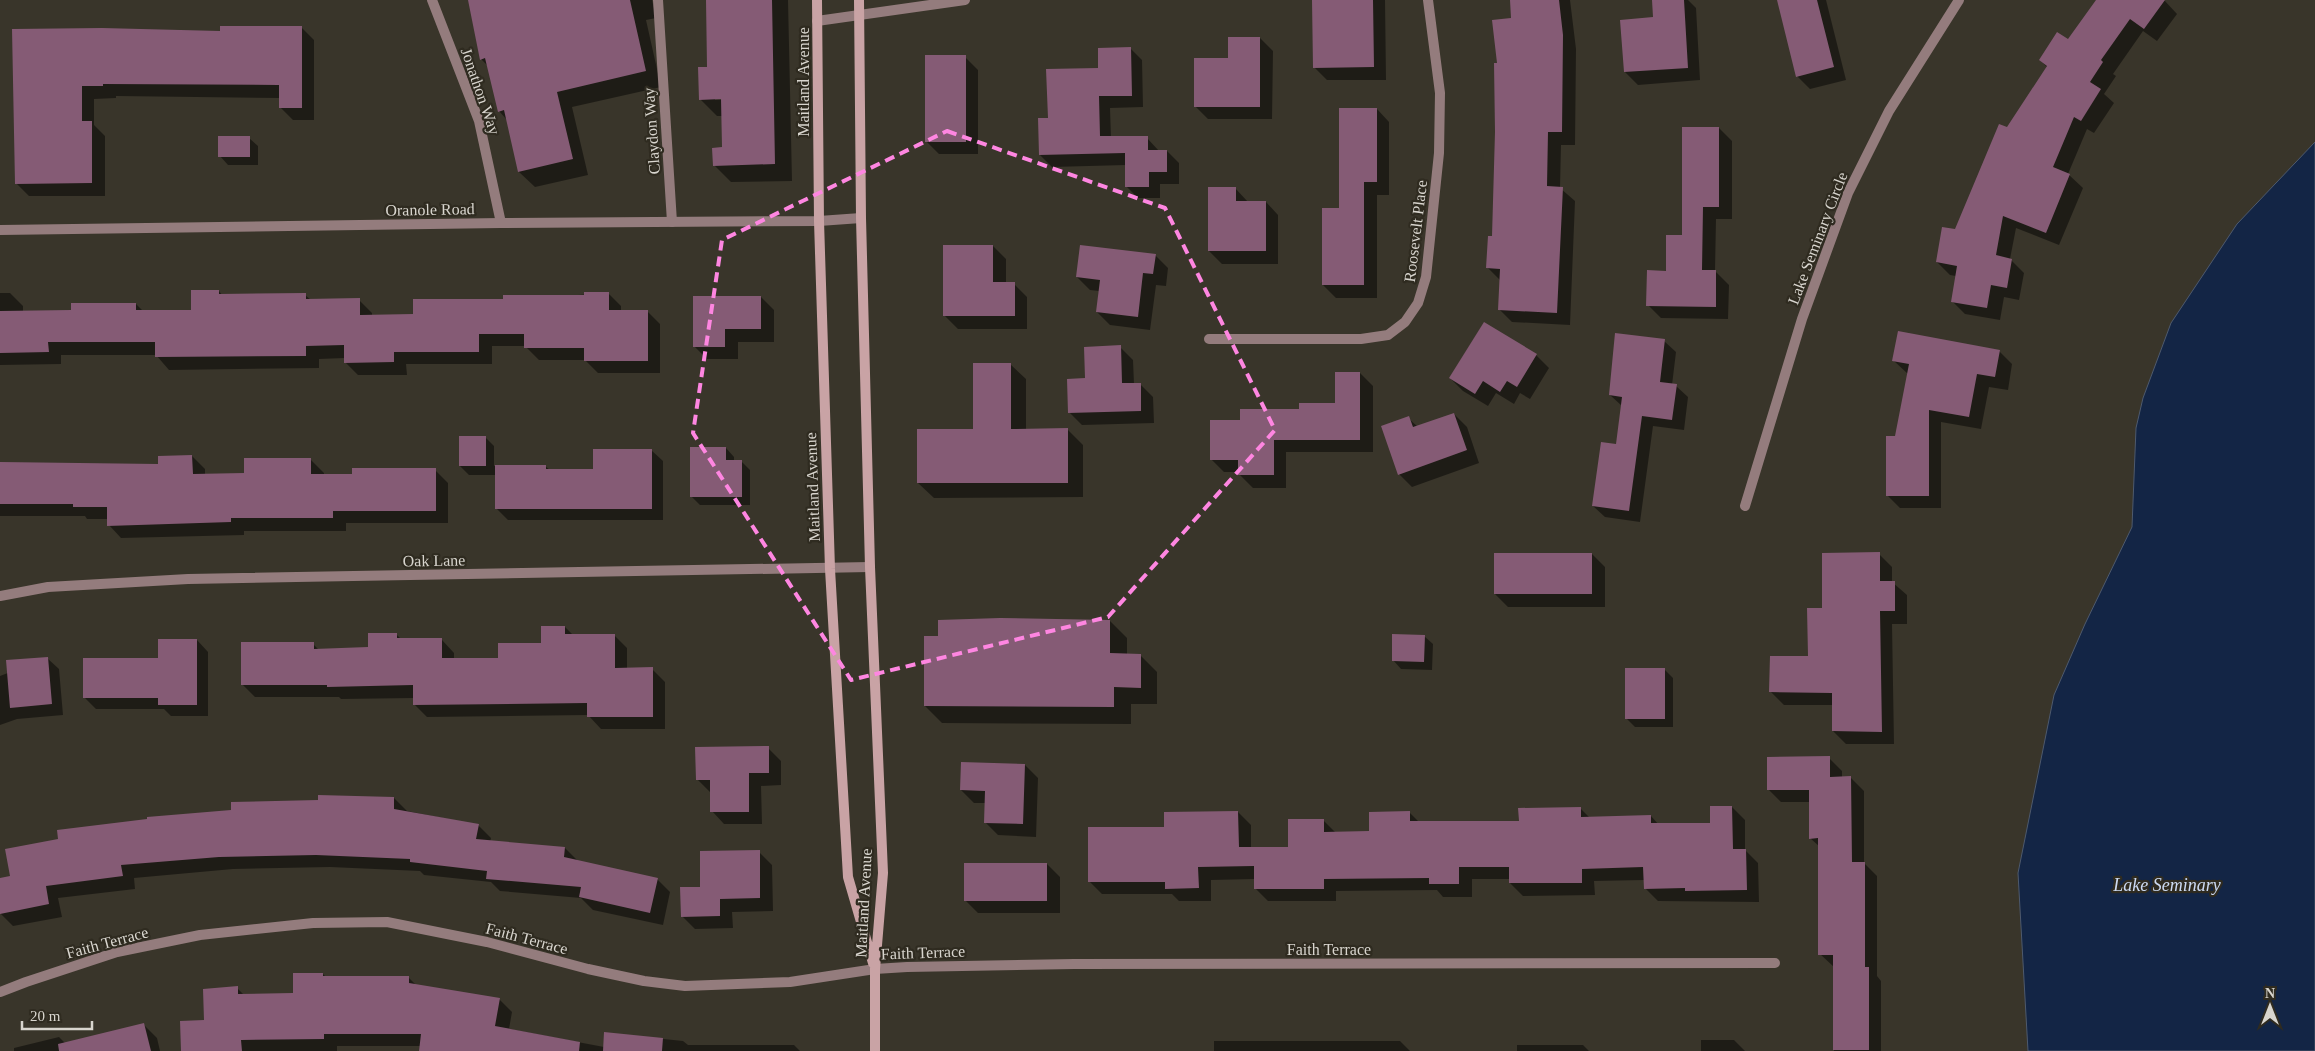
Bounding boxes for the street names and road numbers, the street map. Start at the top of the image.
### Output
street label: Maitland Avenue [795,27,812,137]
street label: Jonathon Way [457,46,503,137]
street label: Claydon Way [640,87,664,175]
street label: Lake Seminary Circle [1784,170,1851,307]
street label: Roosevelt Place [1401,179,1430,283]
street label: Oranole Road [385,200,475,219]
street label: Maitland Avenue [802,432,823,542]
street label: Oak Lane [403,551,465,570]
street label: Maitland Avenue [852,848,875,958]
street label: Faith Terrace [484,919,570,958]
street label: Faith Terrace [64,923,150,962]
street label: Faith Terrace [1287,941,1371,958]
street label: Faith Terrace [881,943,965,962]

